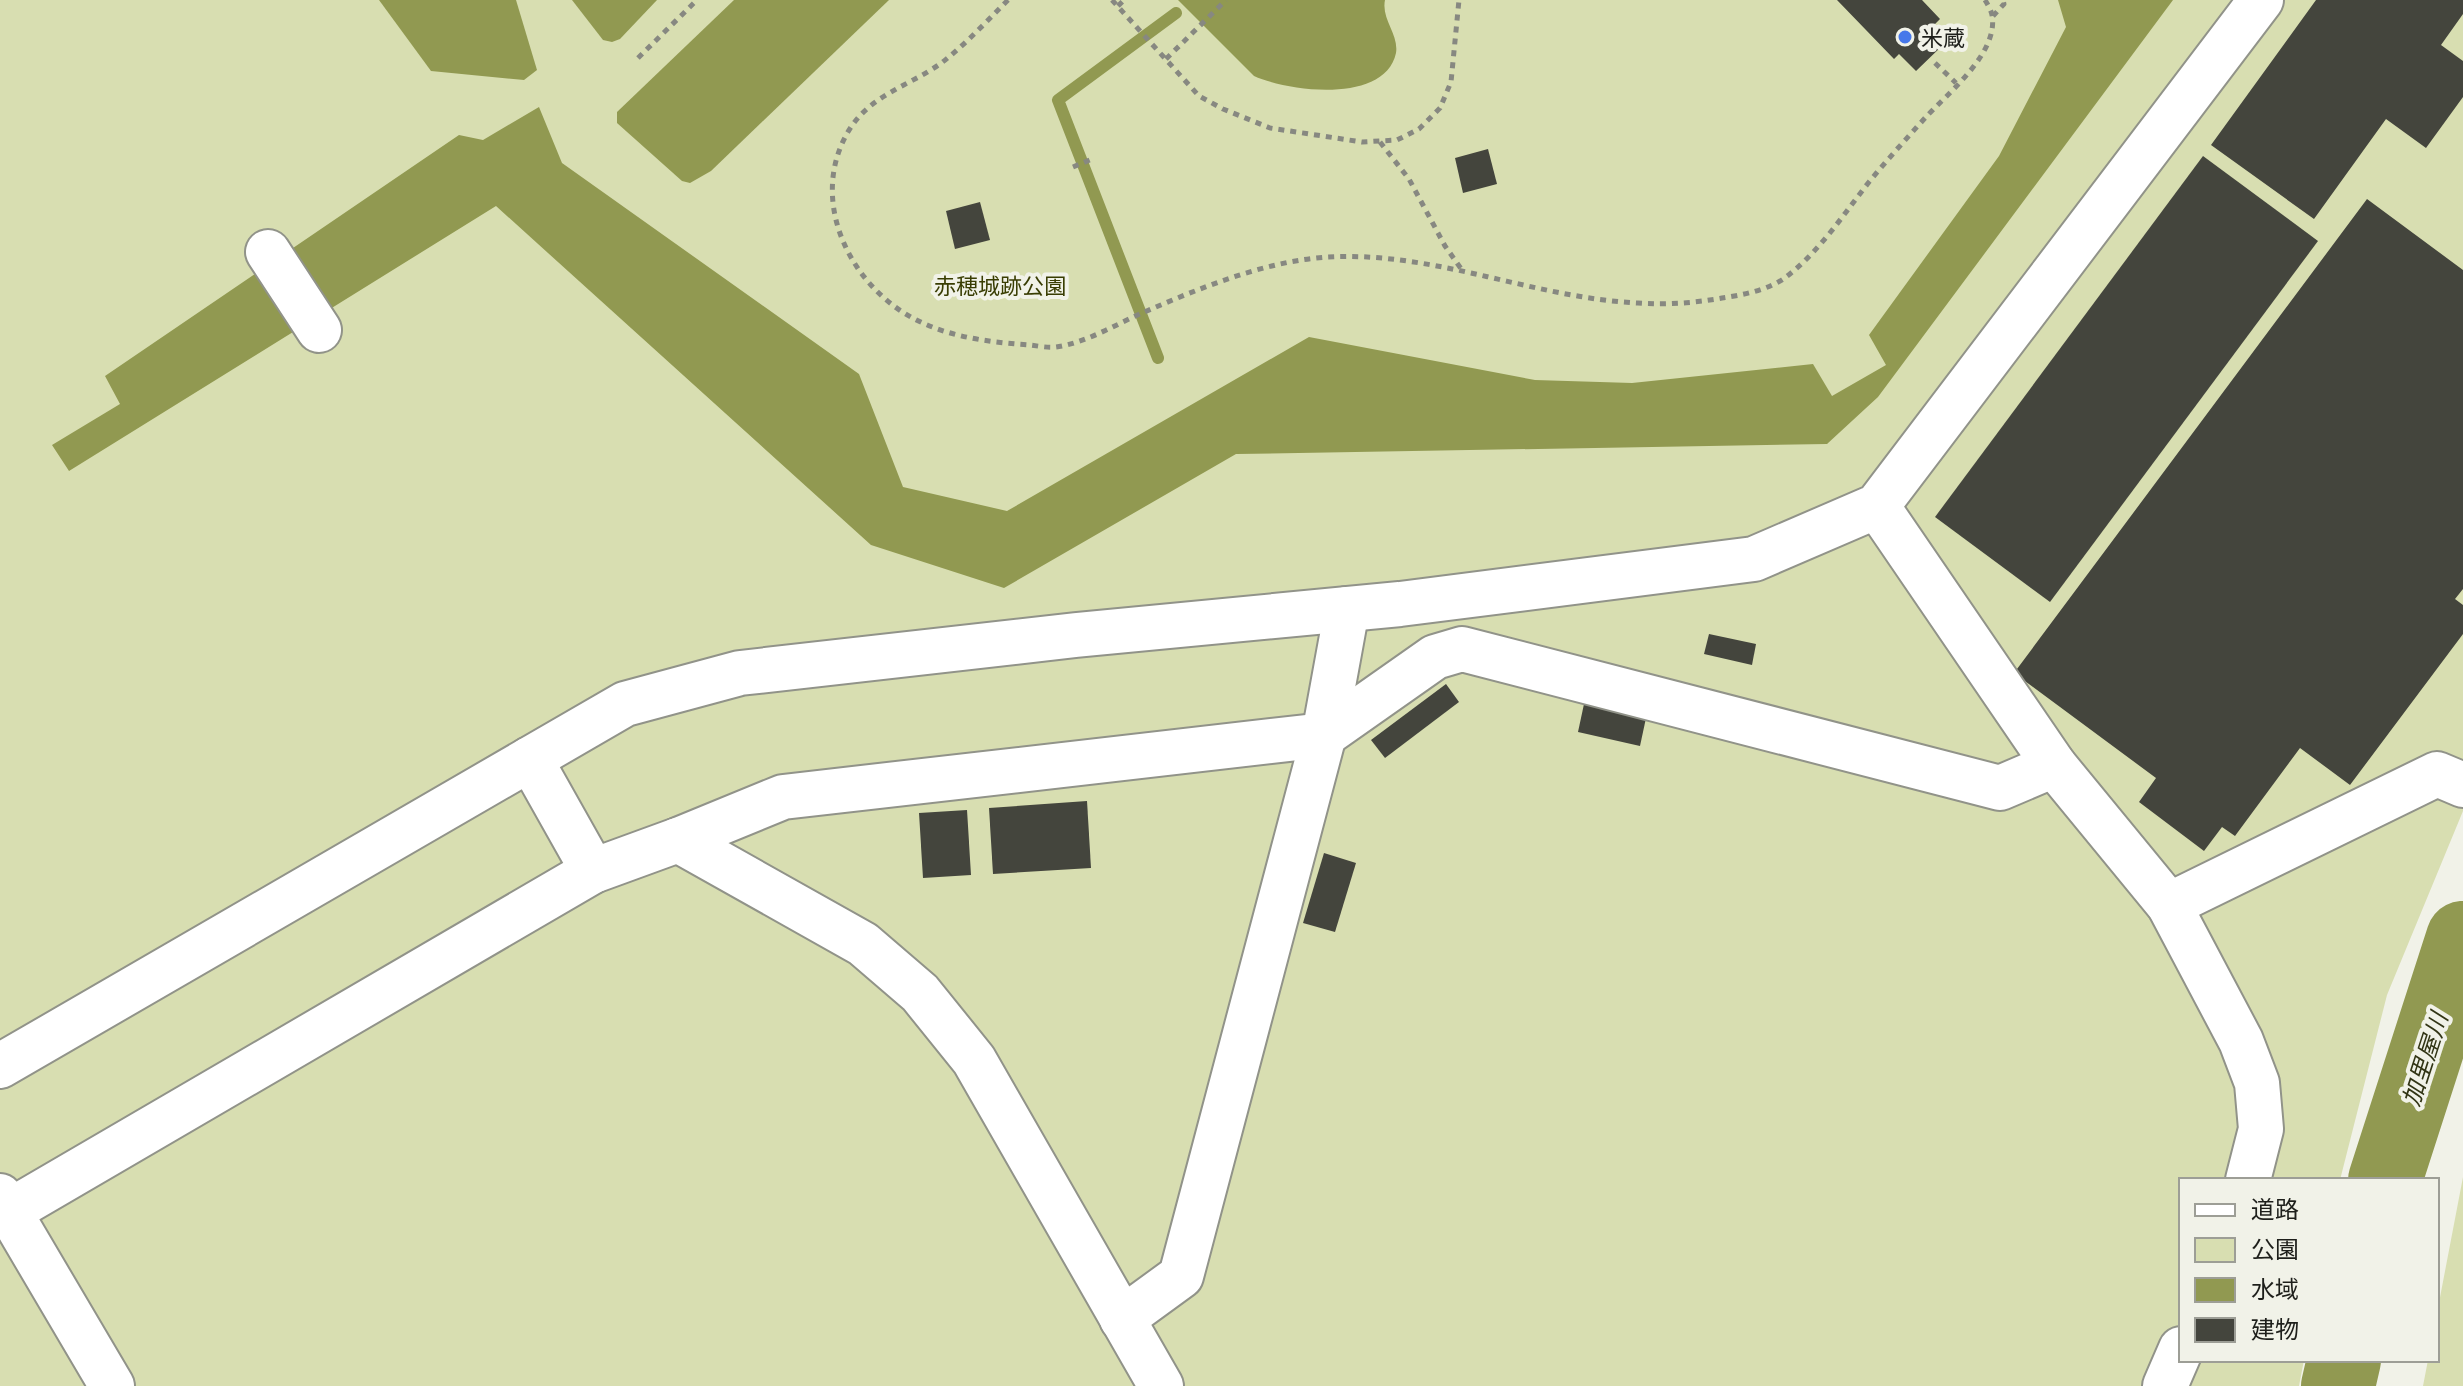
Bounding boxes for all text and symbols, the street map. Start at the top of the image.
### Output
place label: 米蔵 [1921,22,1965,52]
marker: 米蔵 [1896,28,1914,46]
park label: 赤穂城跡公園 [934,270,1066,300]
water label: 加里屋川 [2393,1005,2455,1110]
legend [2179,1178,2439,1362]
text: 道路 [2251,1192,2299,1225]
text: 公園 [2251,1232,2299,1265]
text: 水域 [2251,1272,2299,1305]
text: 建物 [2251,1312,2299,1345]

